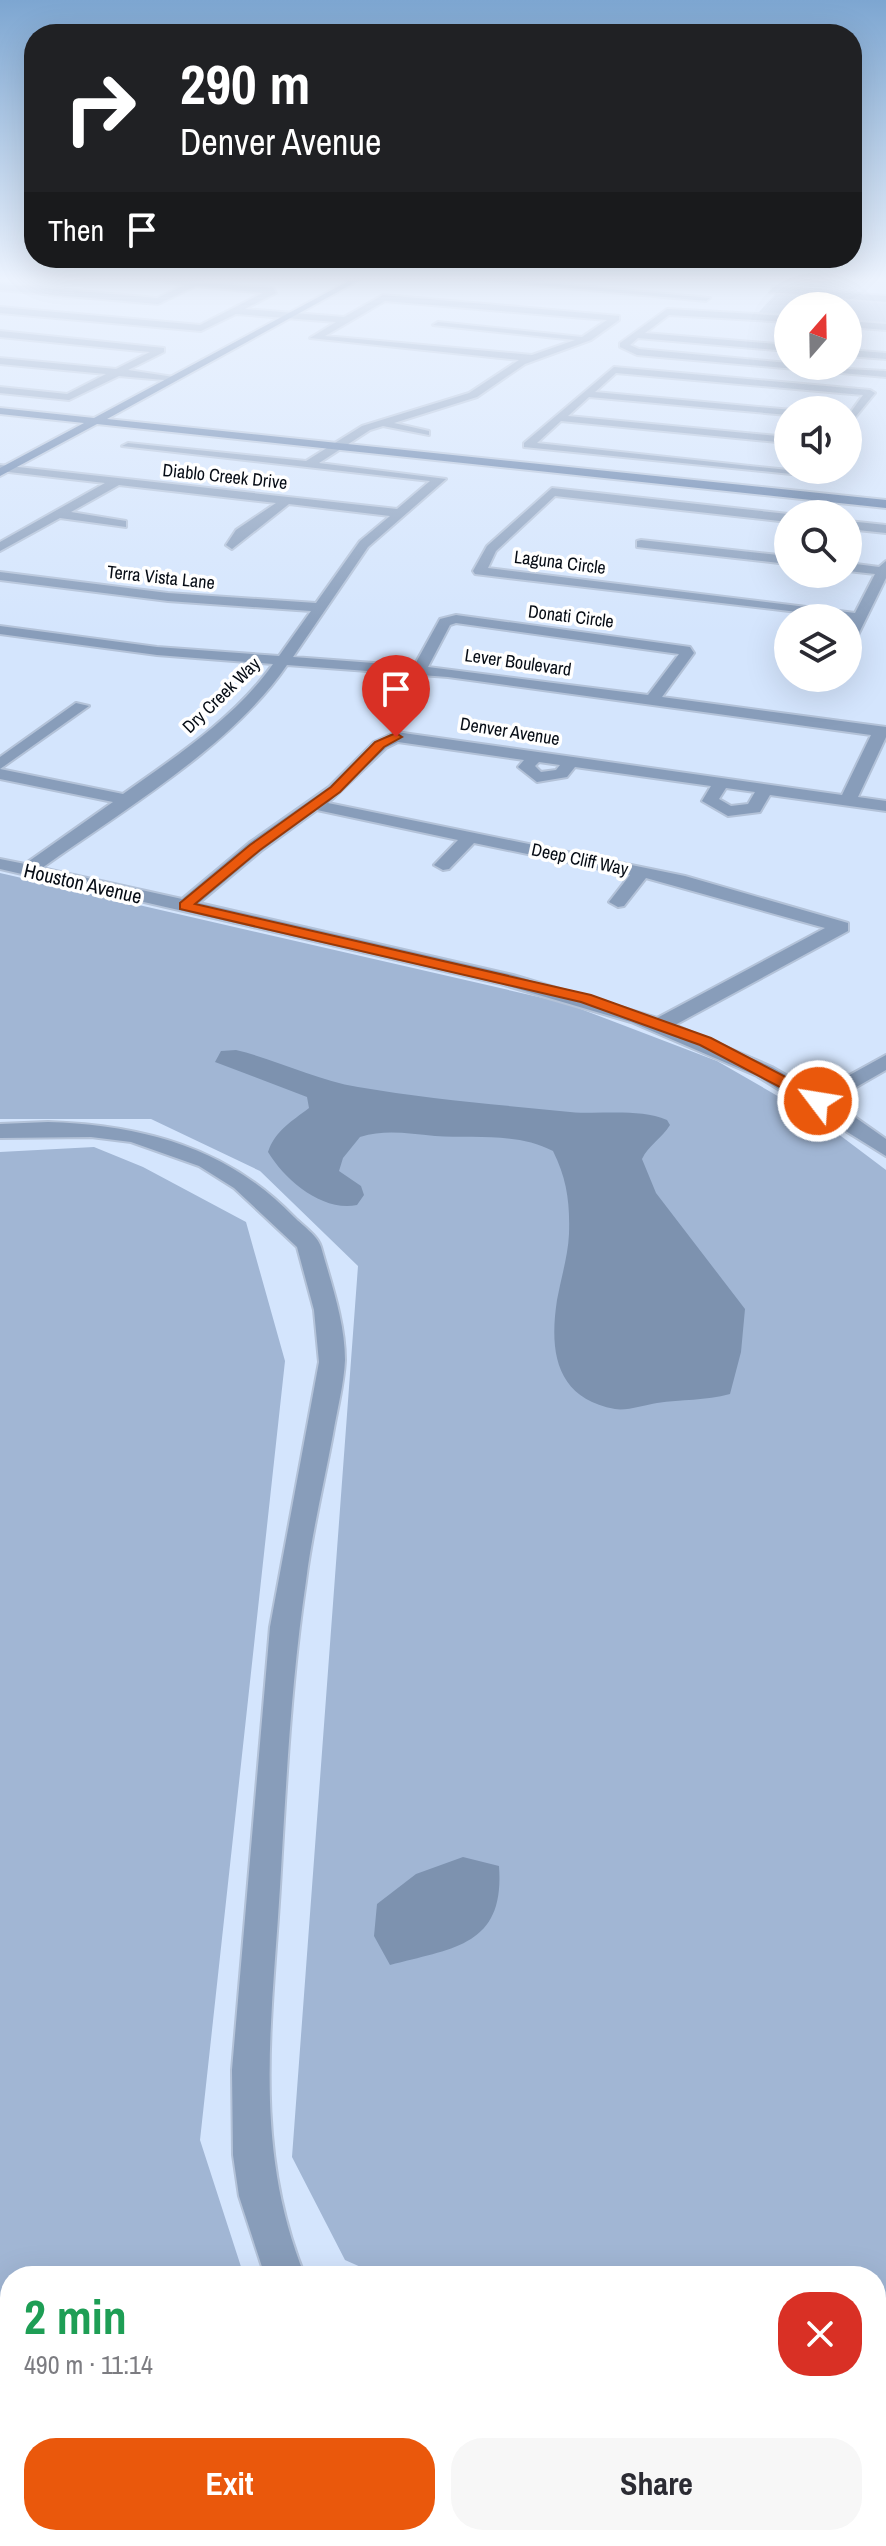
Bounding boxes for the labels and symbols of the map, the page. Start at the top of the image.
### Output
north arrow [774,292,862,380]
street label: Diablo Creek Drive [161,457,289,495]
street label: Laguna Circle [513,544,607,580]
street label: Terra Vista Lane [106,559,216,595]
street label: Donati Circle [527,598,615,634]
street label: Lever Boulevard [463,642,573,682]
street label: Dry Creek Way [177,651,266,739]
pin [362,655,430,737]
street label: Denver Avenue [458,711,562,751]
street label: Deep Cliff Way [529,837,631,882]
street label: Houston Avenue [21,856,145,910]
position arrow [776,1059,860,1143]

